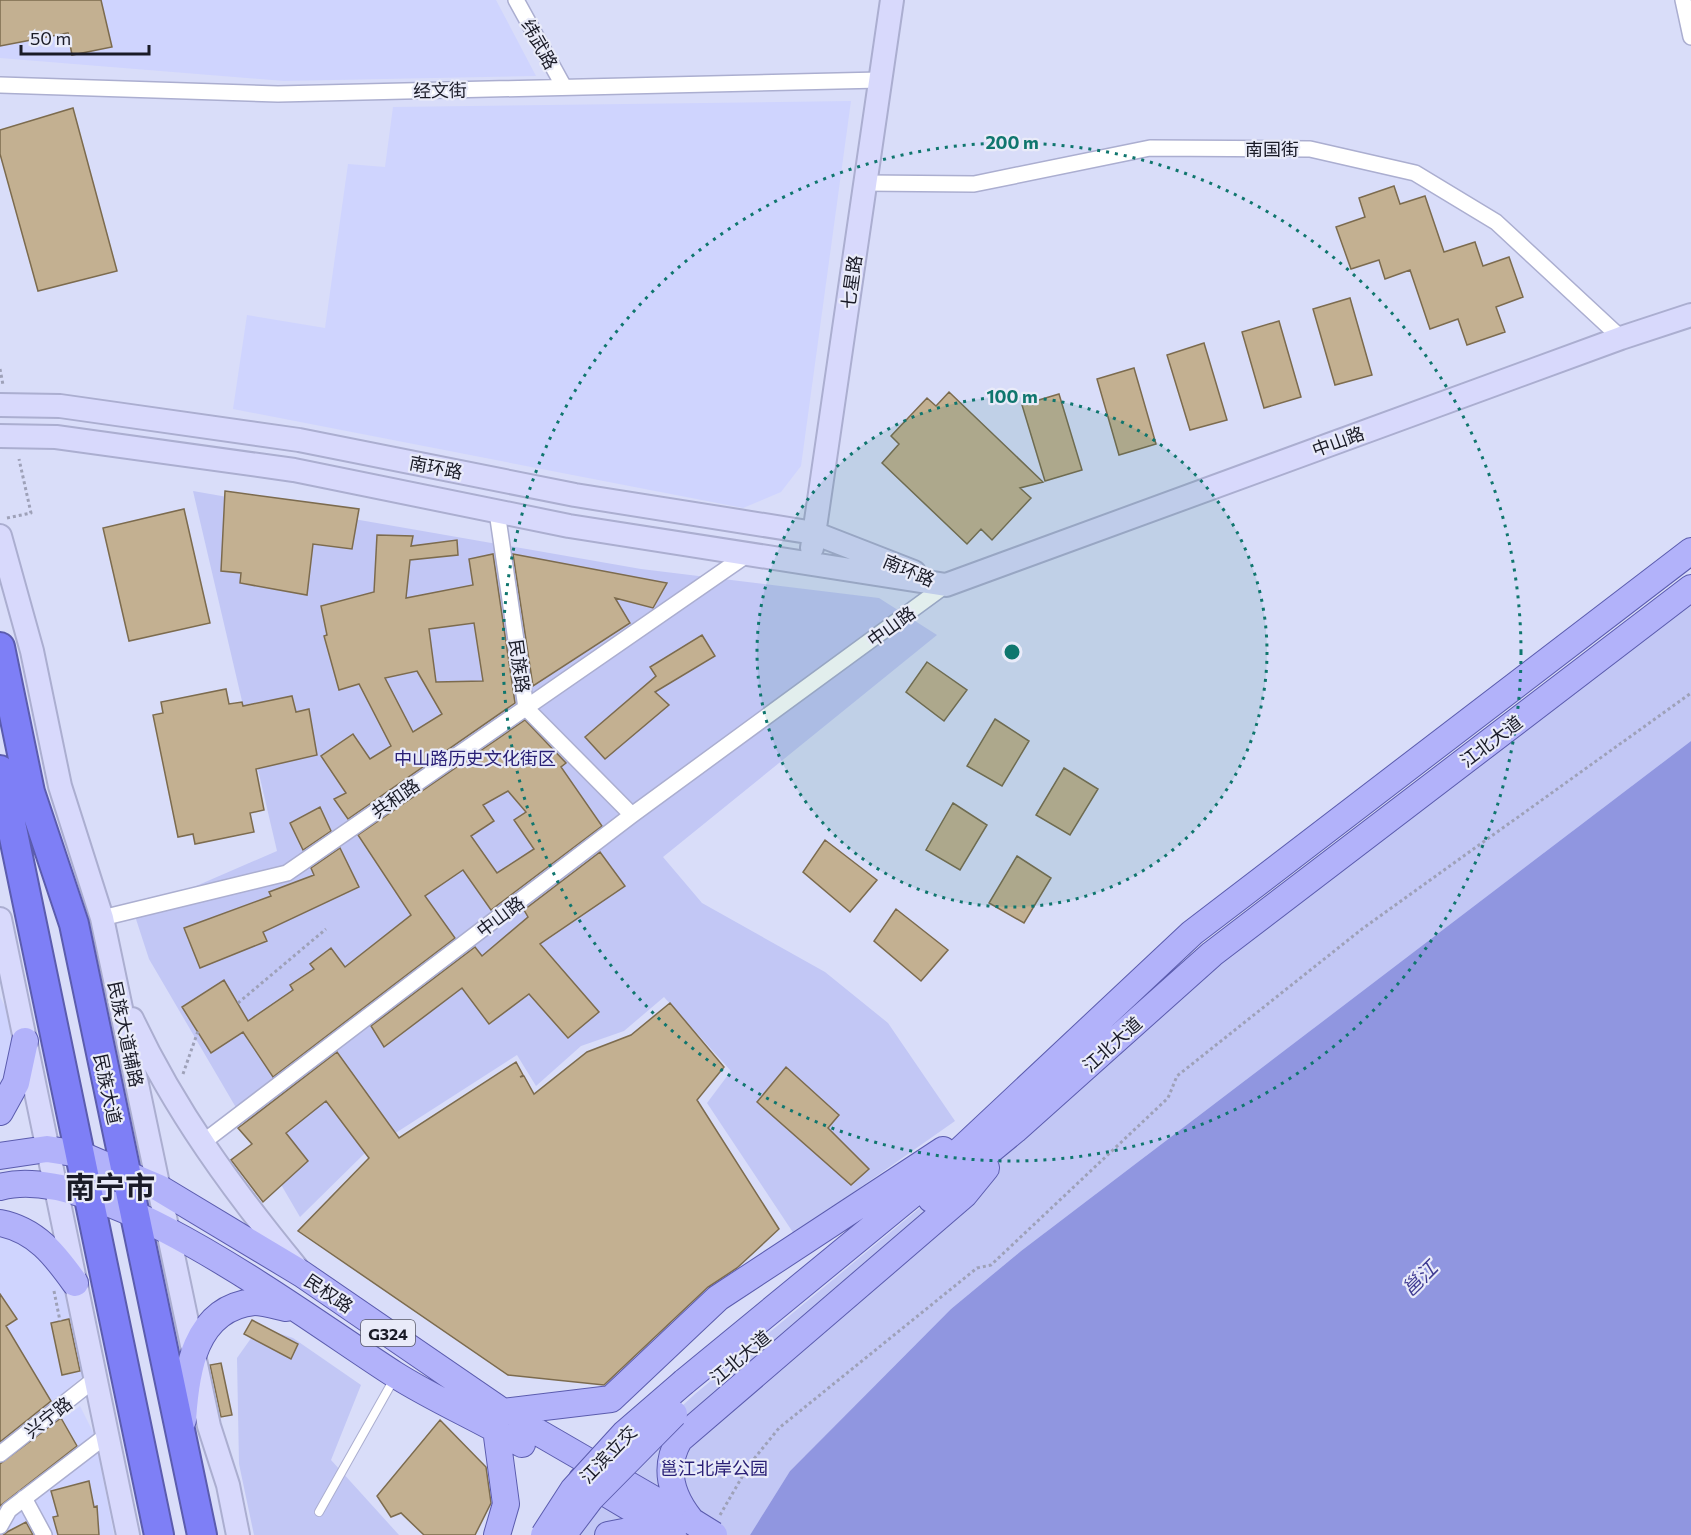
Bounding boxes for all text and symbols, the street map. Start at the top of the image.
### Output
street label: 纬武路 [517,15,563,73]
scale bar [21,18,148,56]
text: 50 m [30,27,71,49]
street label: 经文街 [413,79,467,101]
text: 200 m [985,131,1039,153]
street label: 南国街 [1245,138,1299,160]
street label: 七星路 [836,254,866,310]
text: 100 m [986,385,1038,407]
street label: 中山路 [1309,421,1367,461]
street label: 南环路 [407,451,465,483]
street label: 南环路 [880,549,938,591]
street label: 中山路 [863,601,919,651]
street label: 民族路 [505,638,535,694]
centre of rings [1002,642,1022,662]
street label: 江北大道 [1456,711,1526,771]
park label: 中山路历史文化街区 [394,747,556,769]
street label: 共和路 [367,774,423,822]
street label: 中山路 [472,891,528,941]
street label: 民族大道辅路 [104,979,148,1089]
street label: 江北大道 [1078,1012,1146,1076]
street label: 民族大道 [90,1052,126,1126]
district label: 南宁市 [65,1167,155,1204]
water label: 邕江 [1396,1254,1443,1301]
street label: 民权路 [300,1269,358,1317]
road number: G324 [361,1320,415,1346]
street label: 江北大道 [705,1325,775,1389]
street label: 兴宁路 [20,1392,76,1442]
street label: 江滨立交 [575,1420,641,1488]
park label: 邕江北岸公园 [660,1457,768,1479]

